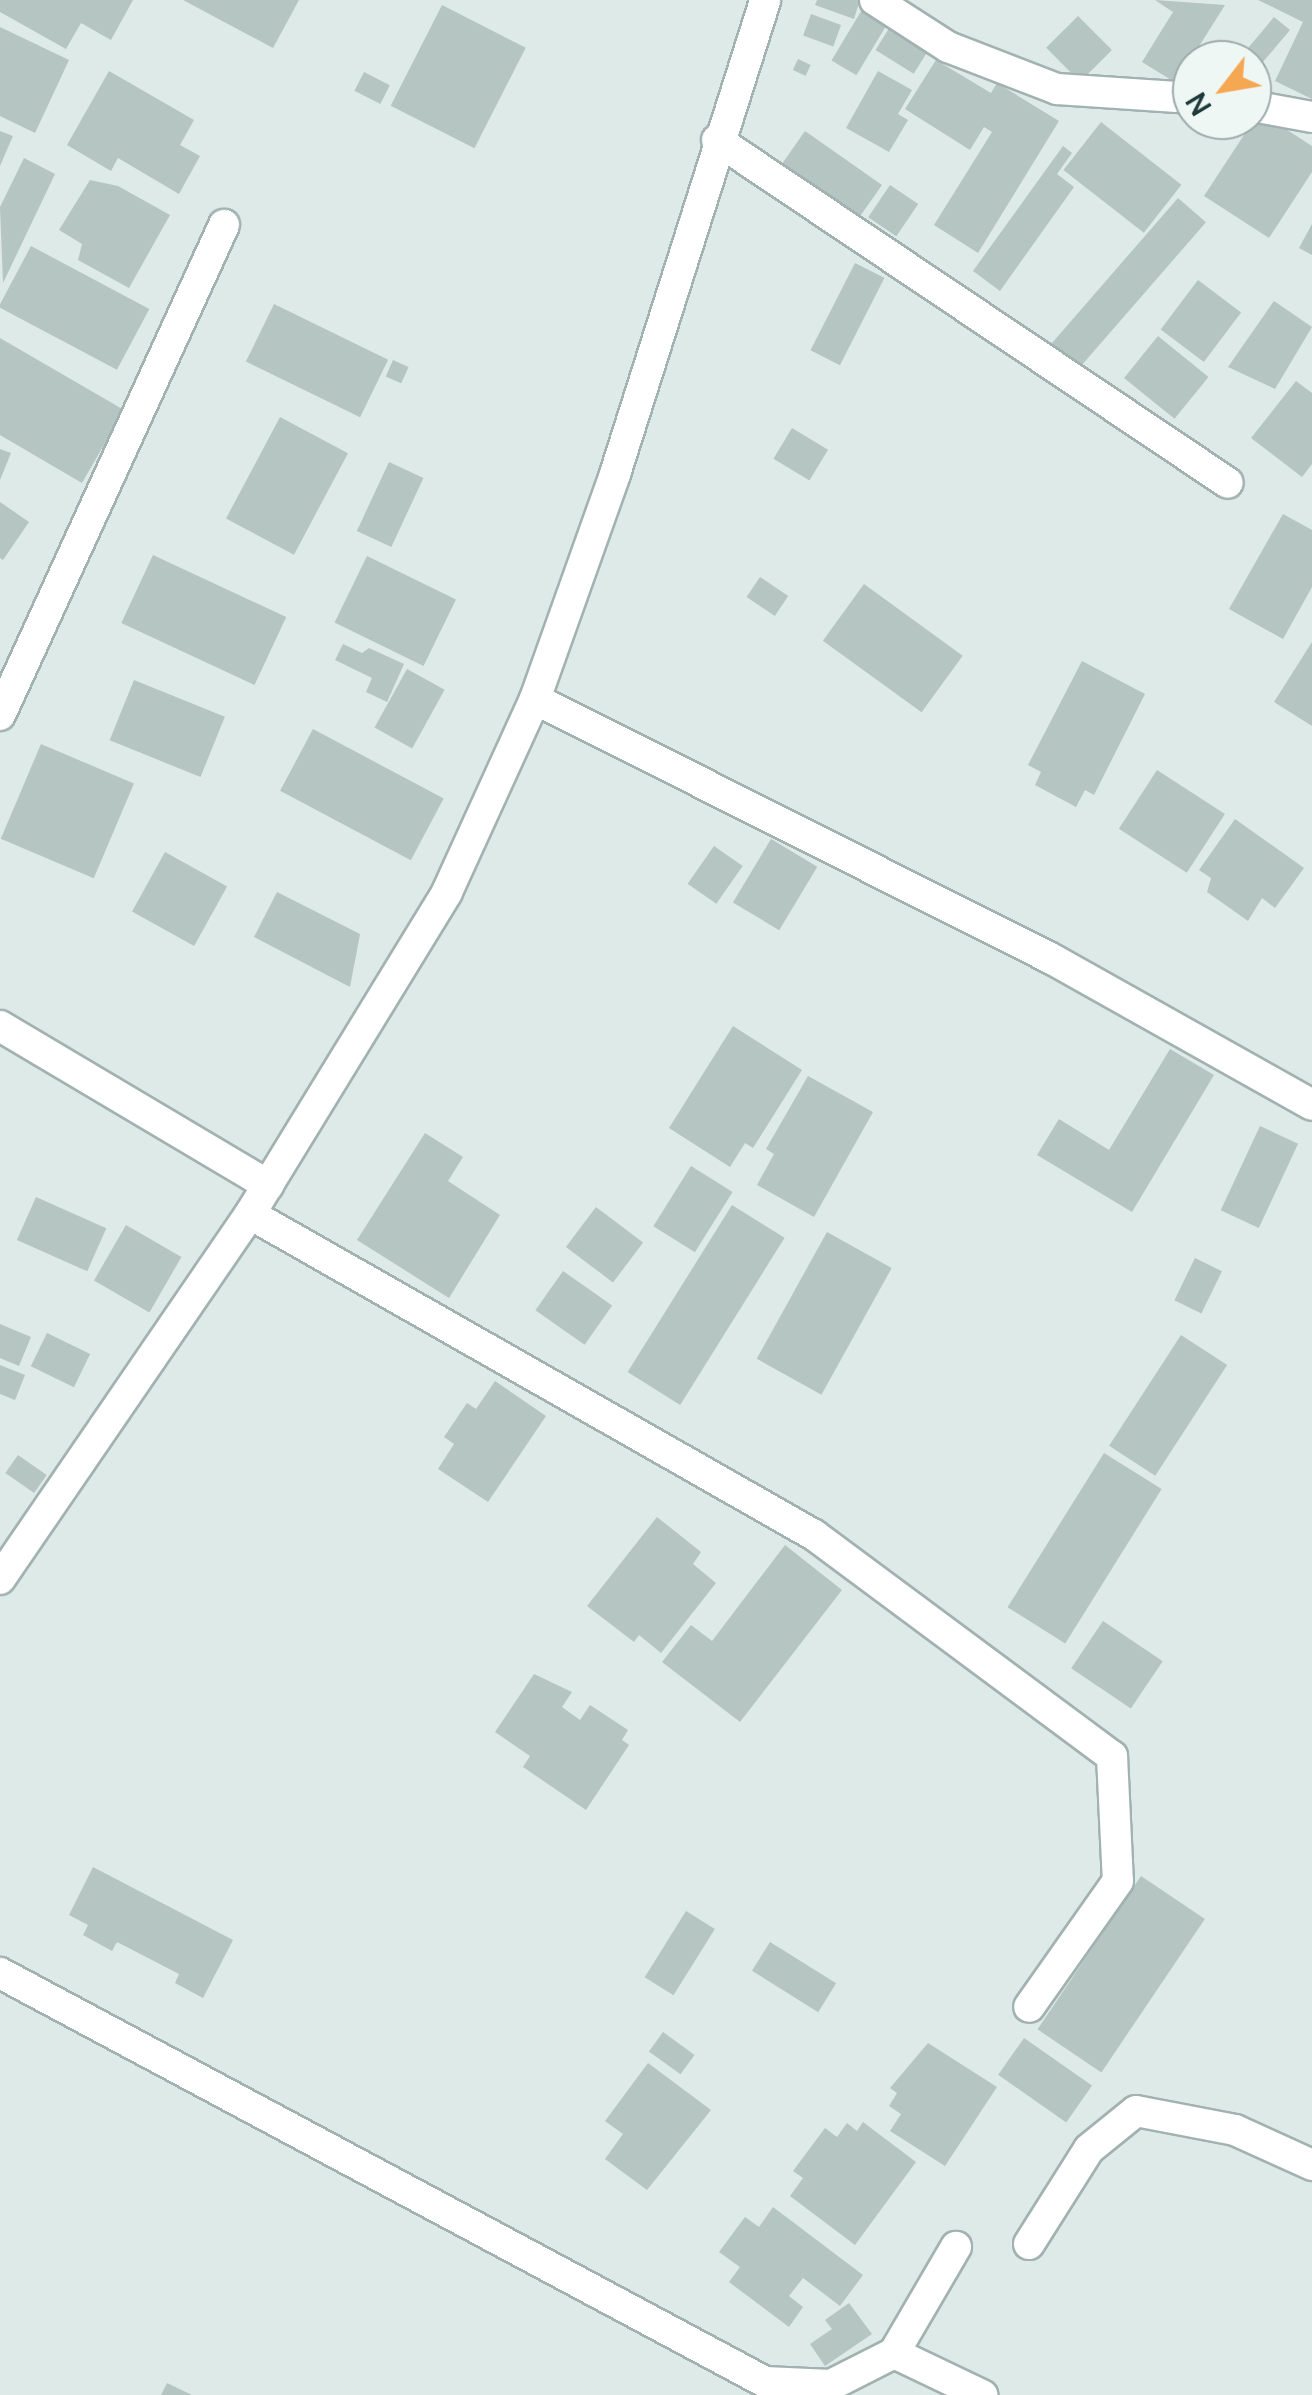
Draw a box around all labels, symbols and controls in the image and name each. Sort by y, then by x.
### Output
north arrow [1172,40,1272,140]
text: N [1177,86,1219,123]

